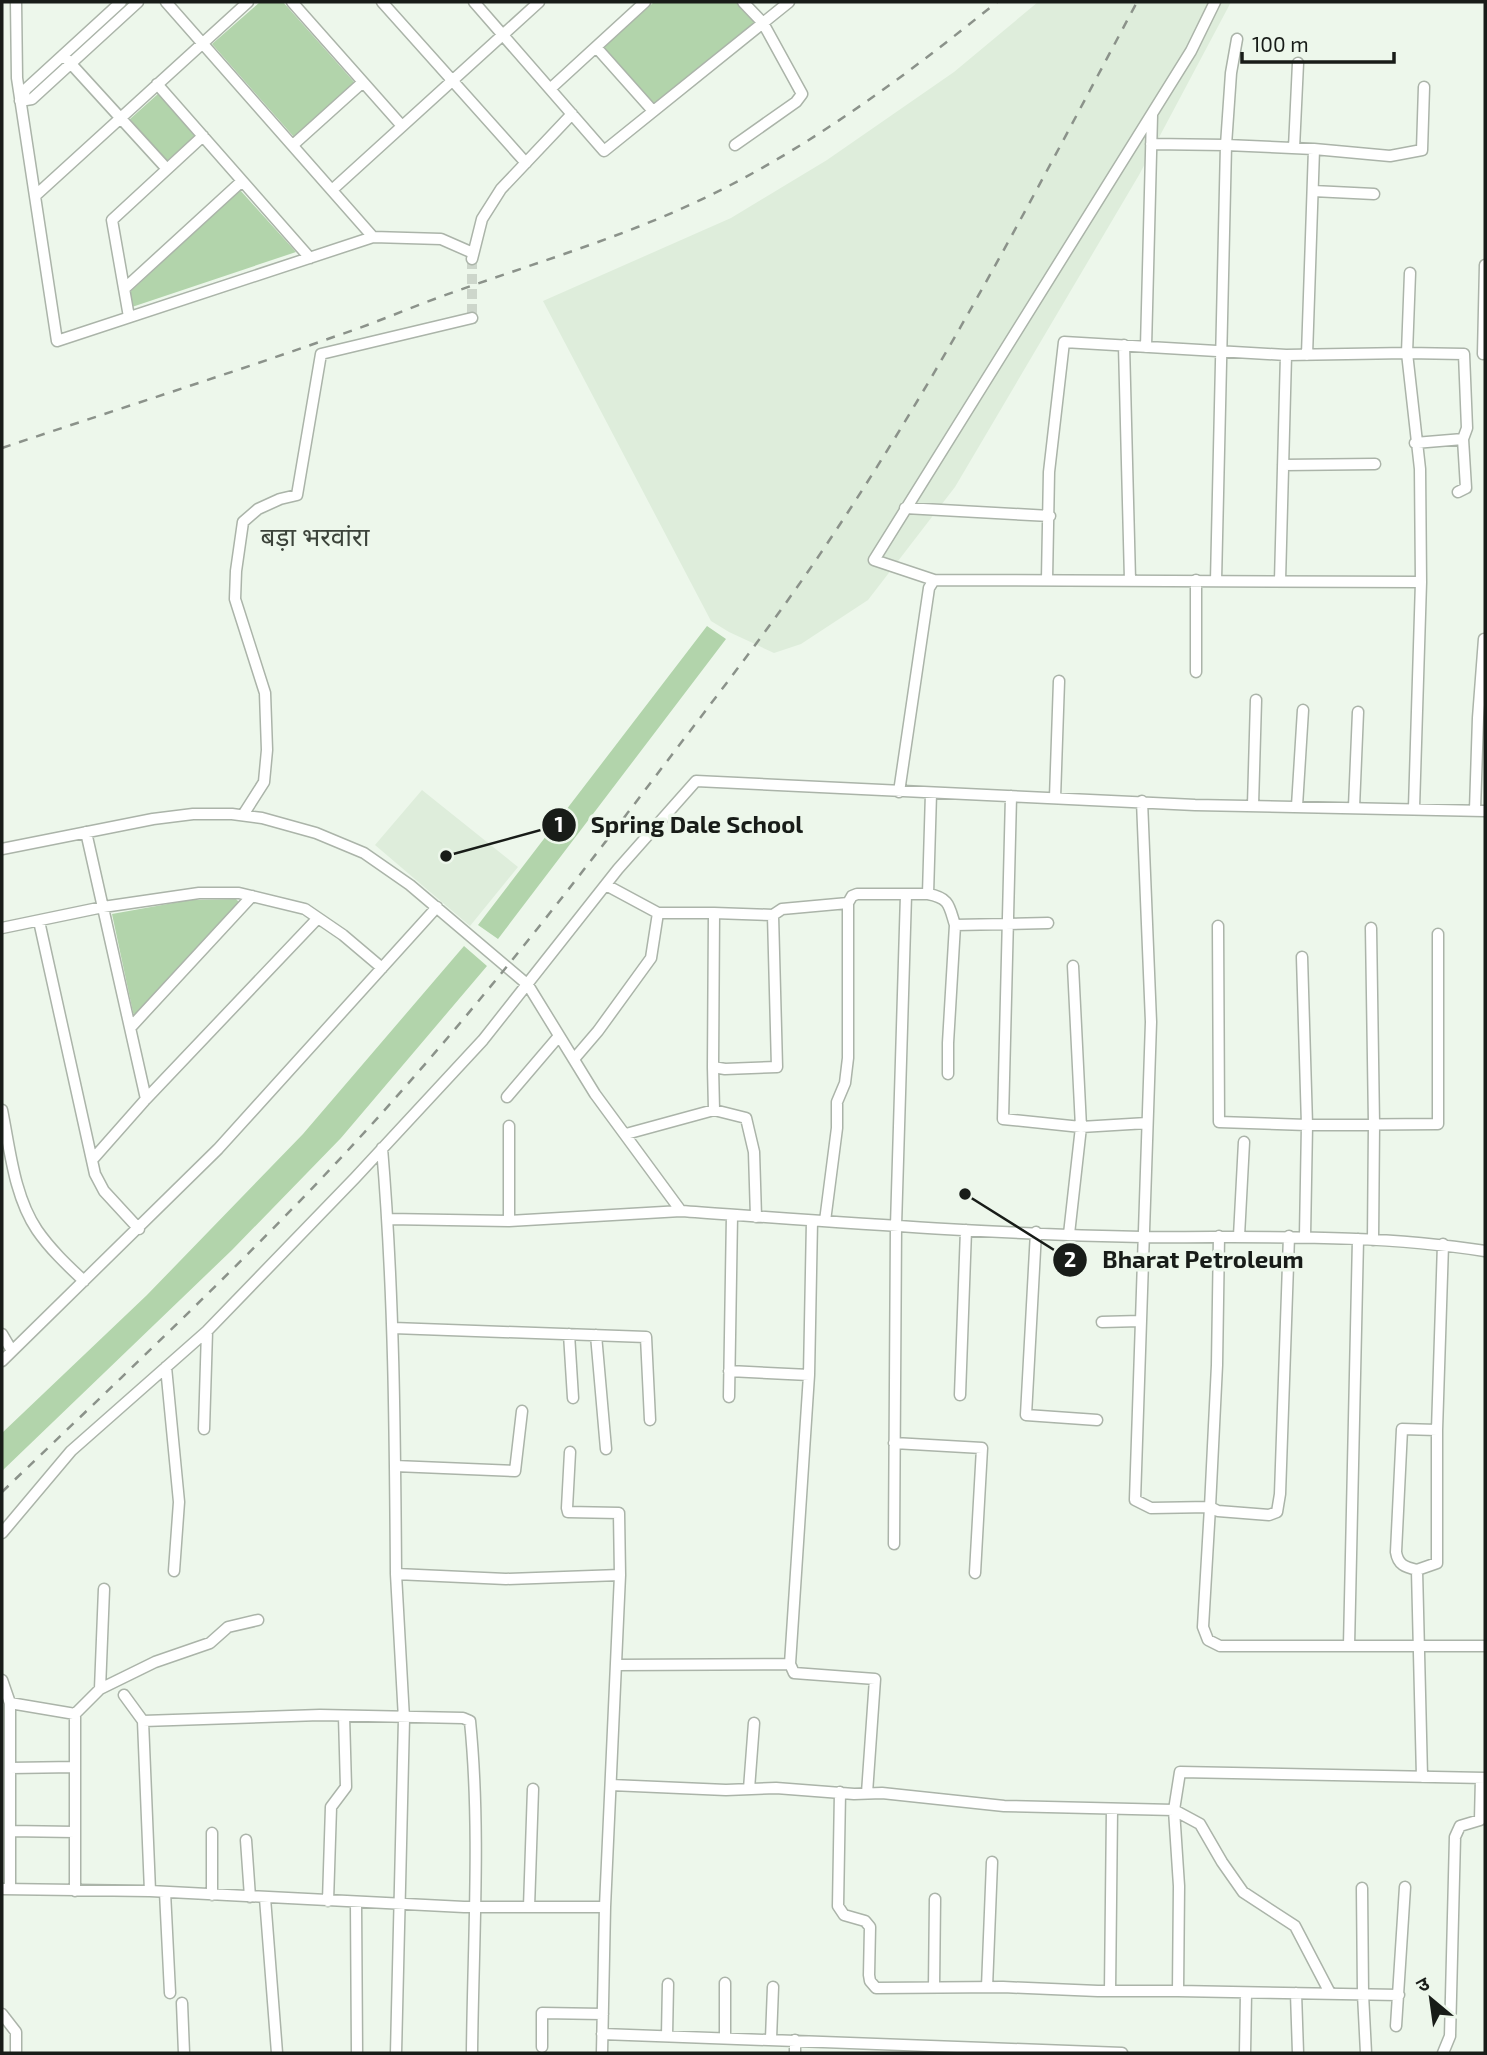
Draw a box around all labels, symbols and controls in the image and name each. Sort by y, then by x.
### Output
scale bar [1242,21,1394,65]
text: 100 m [1252,31,1309,56]
district label: बड़ा भरवांरा [261,520,371,551]
callout: Spring Dale School [541,802,817,847]
text: Spring Dale School [591,809,803,838]
text: 1 [554,811,564,836]
callout: Bharat Petroleum [1053,1238,1317,1283]
text: Bharat Petroleum [1102,1244,1304,1273]
text: 2 [1064,1246,1076,1271]
north arrow [1396,1964,1466,2034]
text: उ [1412,1971,1434,1996]

